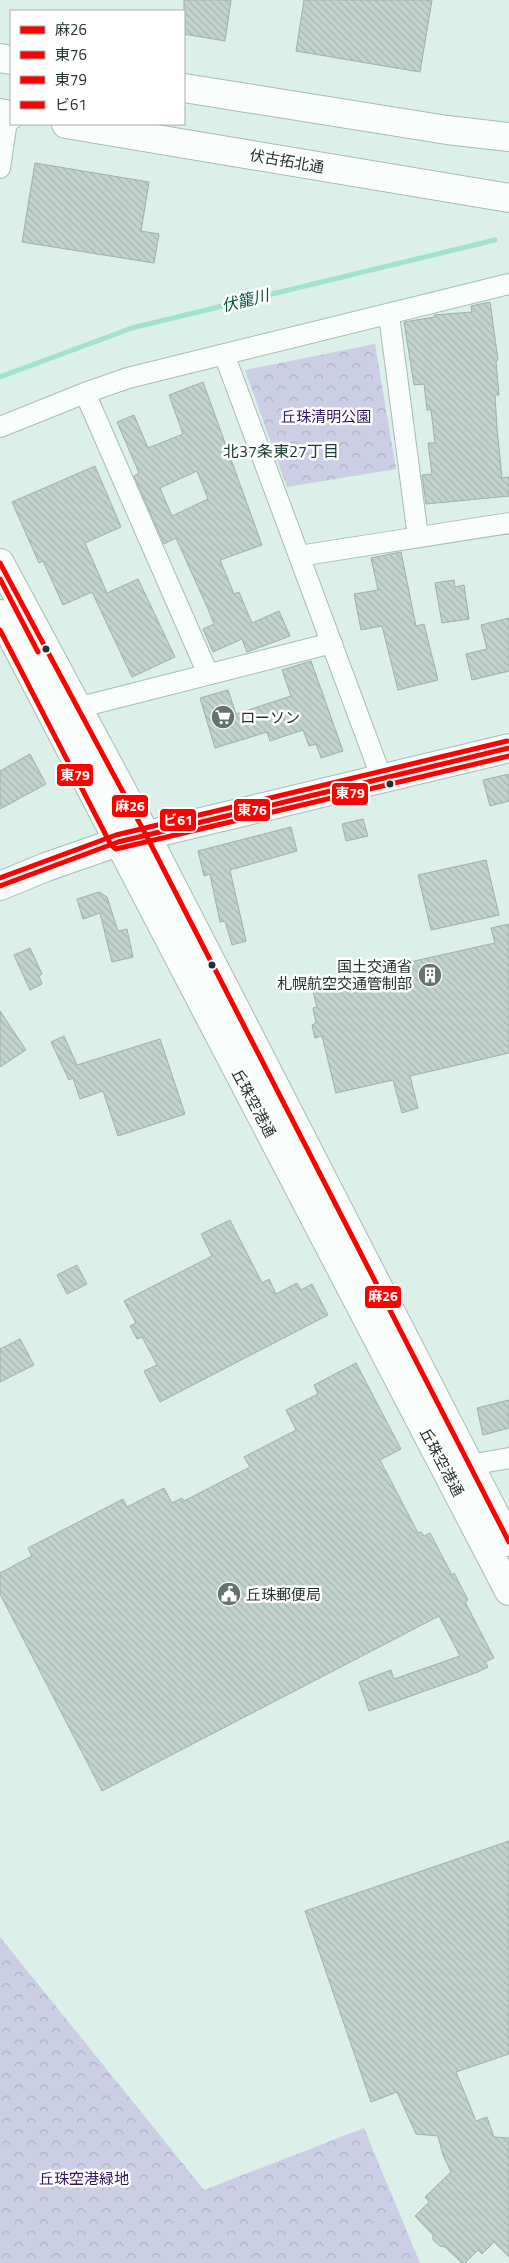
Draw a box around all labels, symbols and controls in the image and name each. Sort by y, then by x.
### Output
legend [10,10,185,125]
text: 麻26 [55,18,87,41]
text: 東76 [55,43,87,66]
text: 東79 [55,68,87,91]
text: ビ61 [55,93,87,116]
street label: 伏古拓北通 [248,143,326,179]
water label: 伏籠川 [219,282,273,317]
park label: 丘珠清明公園 [281,405,371,428]
district label: 北37条東27丁目 [223,439,339,463]
unlabelled marker [41,644,51,654]
supermarket icon: ローソン [210,704,236,730]
place label: ローソン [240,706,300,729]
line badge: 東79 [56,763,94,787]
text: 東79 [60,764,90,785]
unlabelled marker [385,779,395,789]
line badge: 東79 [331,782,369,806]
text: 東79 [335,782,365,803]
line badge: 麻26 [111,794,149,818]
text: 麻26 [115,795,145,816]
line badge: 東76 [233,798,271,822]
text: 東76 [237,799,267,820]
line badge: ビ61 [159,808,197,832]
text: ビ61 [163,809,193,830]
place label: 国土交通省 札幌航空交通管制部 [277,955,412,995]
unlabelled marker [207,960,217,970]
building icon: 国土交通省 札幌航空交通管制部 [417,962,443,988]
street label: 丘珠空港通 [226,1064,282,1142]
line badge: 麻26 [364,1285,402,1309]
text: 麻26 [368,1285,398,1306]
street label: 丘珠空港通 [414,1423,470,1501]
public building icon: 丘珠郵便局 [216,1581,242,1607]
place label: 丘珠郵便局 [246,1583,321,1606]
park label: 丘珠空港緑地 [39,2167,129,2190]

